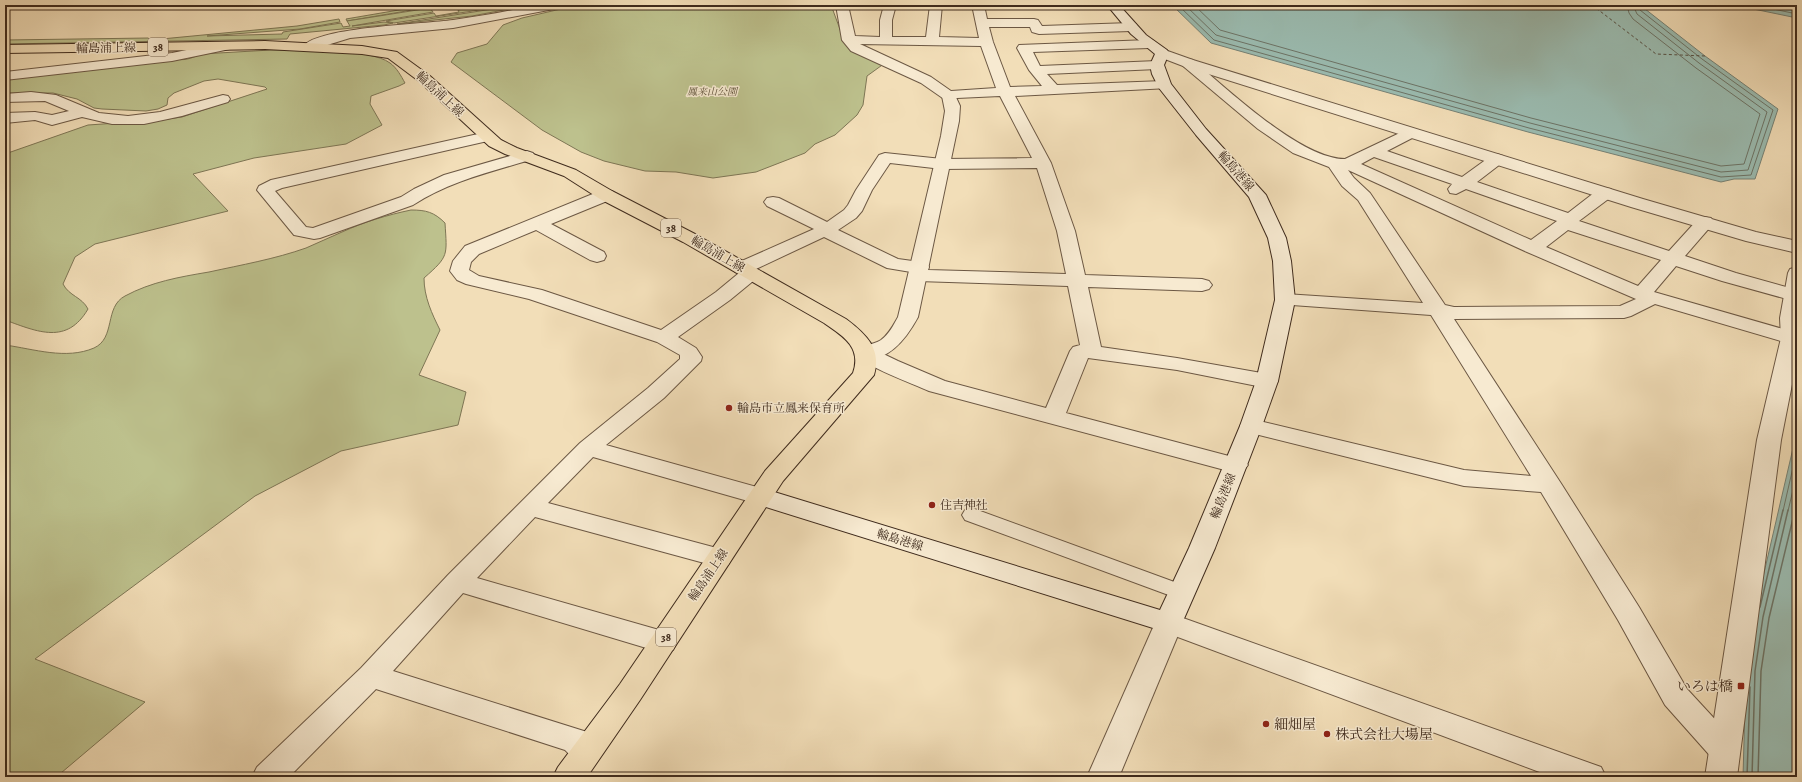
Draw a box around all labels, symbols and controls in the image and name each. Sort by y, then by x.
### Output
road number: 38 [148,38,168,56]
street label: 輪島浦上線 [76,39,136,57]
street label: 輪島浦上線 [413,68,467,120]
park label: 鳳来山公園 [687,85,739,98]
street label: 輪島港線 [1214,148,1258,194]
road number: 38 [661,219,681,237]
street label: 輪島浦上線 [688,232,748,276]
place label: 輪島市立鳳来保育所 [737,400,845,416]
marker: 輪島市立鳳来保育所 [724,403,734,413]
street label: 輪島港線 [1207,471,1239,521]
place label: 住吉神社 [940,497,988,513]
marker: 住吉神社 [927,500,937,510]
street label: 輪島港線 [875,525,925,555]
street label: 輪島浦上線 [685,546,731,604]
road number: 38 [656,628,676,646]
place label: いろは橋 [1677,677,1733,696]
marker: いろは橋 [1736,681,1746,691]
place label: 細畑屋 [1274,715,1316,734]
marker: 細畑屋 [1261,719,1271,729]
place label: 株式会社大場屋 [1335,725,1433,744]
marker: 株式会社大場屋 [1322,729,1332,739]

